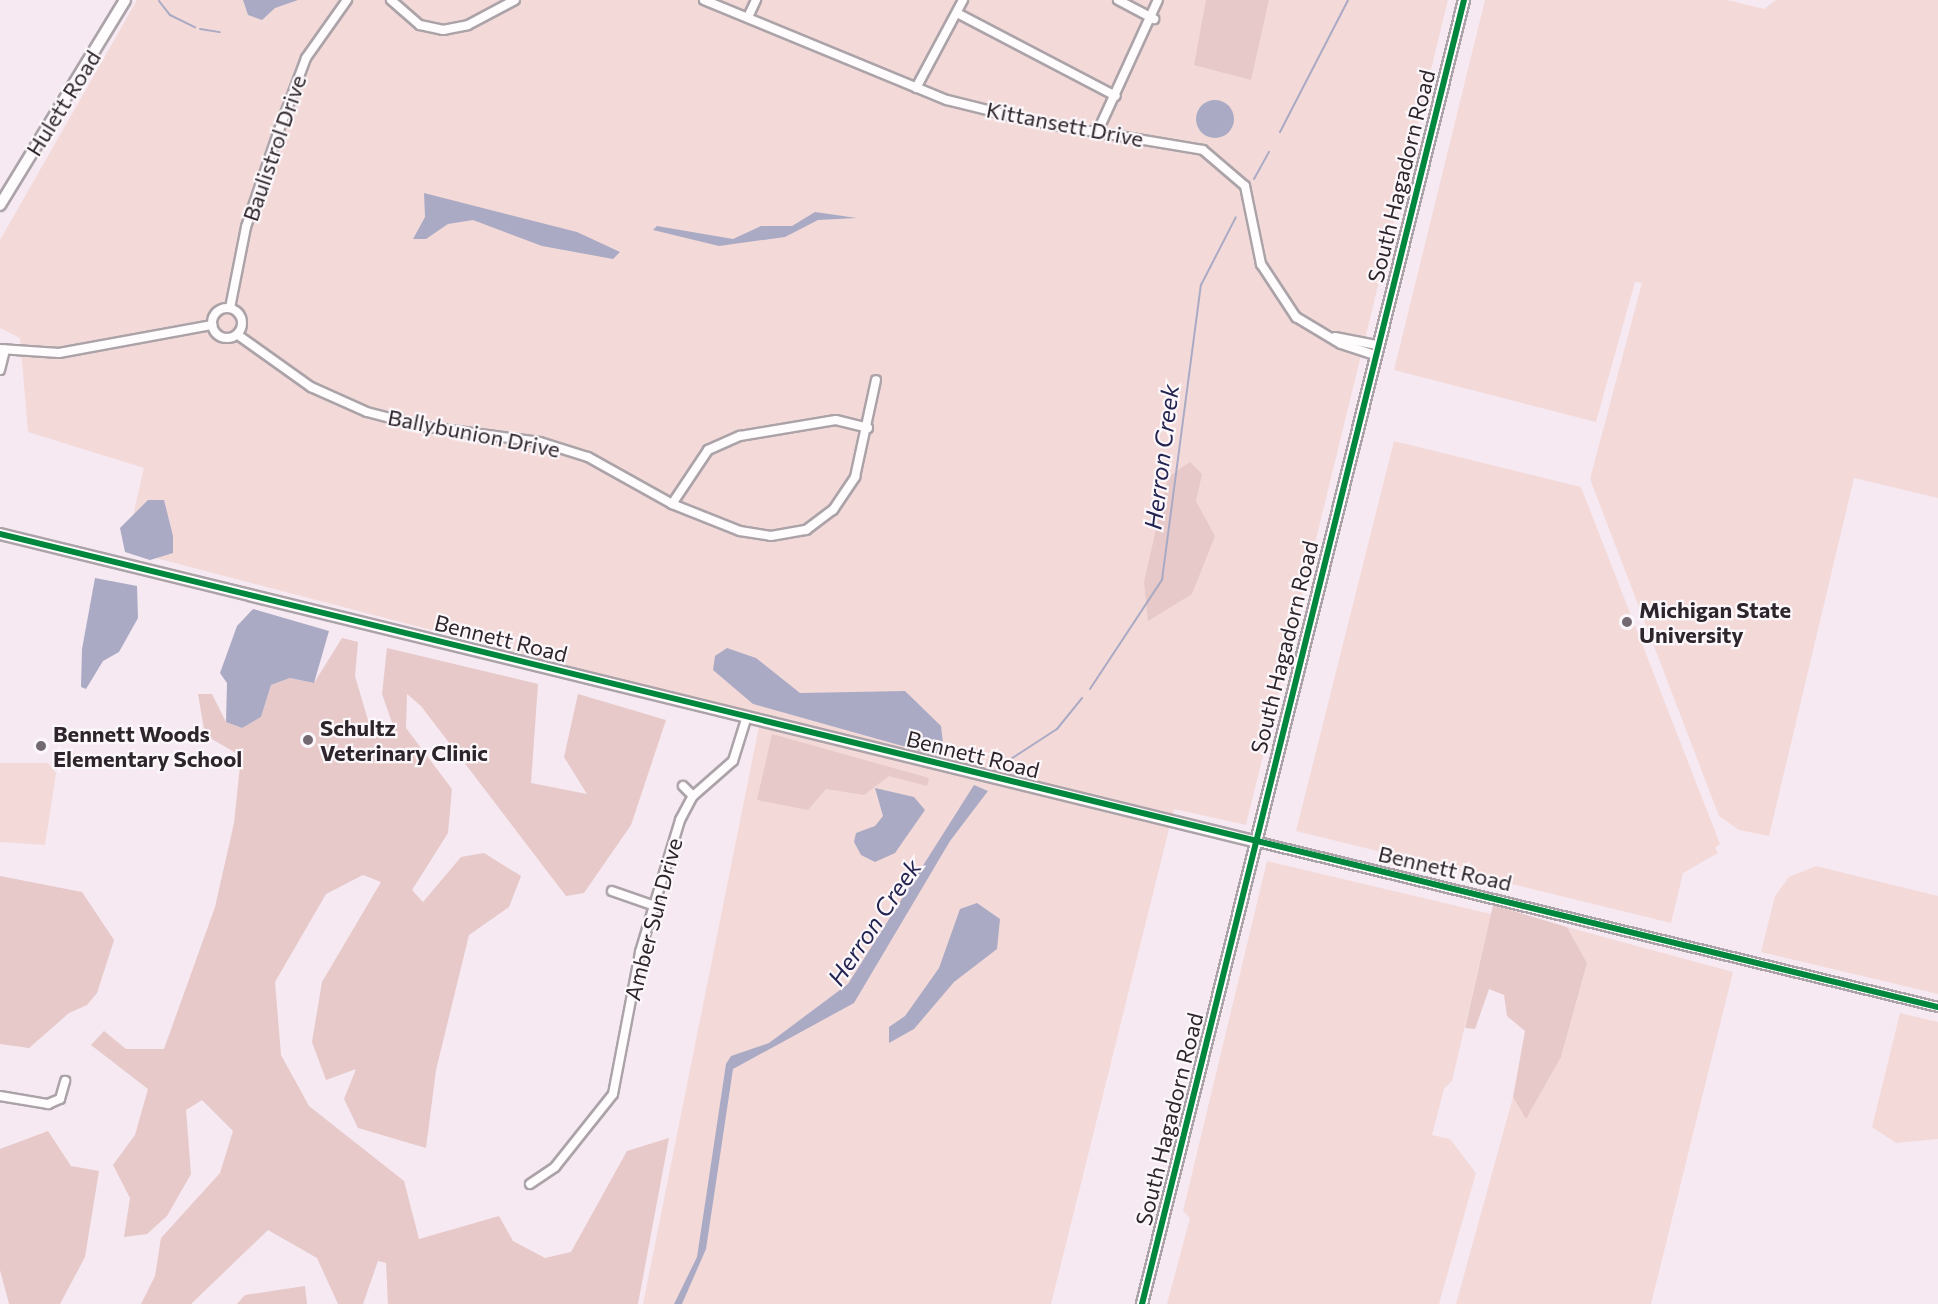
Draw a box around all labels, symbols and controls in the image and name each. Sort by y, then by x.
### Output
street label: Hulett Road [20,45,106,161]
street label: South Hagadorn Road [1362,67,1440,285]
street label: Baulistrol Drive [237,72,311,224]
street label: Kittansett Drive [984,96,1146,152]
water label: Herron Creek [1138,383,1184,531]
street label: Ballybunion Drive [386,403,562,463]
street label: South Hagadorn Road [1245,538,1323,756]
place label: Michigan State University [1639,596,1791,648]
street label: Bennett Road [432,609,570,667]
marker: Michigan State University [1620,615,1634,629]
place label: Schultz Veterinary Clinic [320,714,488,766]
place label: Bennett Woods Elementary School [53,720,242,772]
street label: Bennett Road [904,725,1042,783]
marker: Schultz Veterinary Clinic [301,733,315,747]
marker: Bennett Woods Elementary School [34,739,48,753]
street label: Amber Sun Drive [619,835,687,1003]
street label: Bennett Road [1376,840,1514,896]
water label: Herron Creek [821,853,927,991]
street label: South Hagadorn Road [1130,1010,1208,1228]

